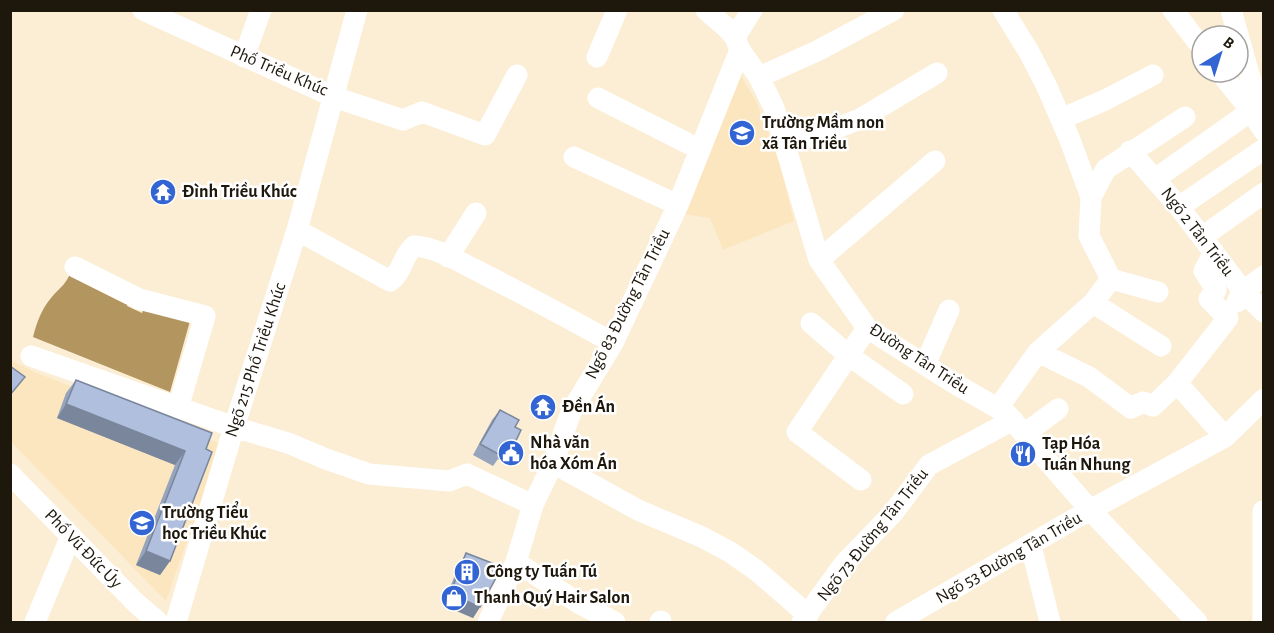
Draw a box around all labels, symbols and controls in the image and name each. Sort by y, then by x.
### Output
north arrow [1190,24,1250,84]
text: B [1220,34,1237,52]
street label: Phố Triều Khúc [228,41,331,100]
place label: Trường Mầm non xã Tân Triều [762,112,884,153]
school or university icon: Trường Mầm non xã Tân Triều [727,118,757,148]
temple icon: Đình Triều Khúc [148,177,178,207]
place label: Đình Triều Khúc [182,181,297,201]
street label: Ngõ 2 Tân Triều [1157,184,1238,280]
street label: Ngõ 83 Đường Tân Triều [581,225,674,382]
street label: Ngõ 215 Phố Triều Khúc [222,280,290,440]
street label: Đường Tân Triều [866,319,973,398]
temple icon: Đền Án [528,392,558,422]
place label: Đền Án [562,395,615,416]
place label: Nhà văn hóa Xóm Án [530,434,617,473]
place label: Tạp Hóa Tuấn Nhung [1042,435,1131,474]
public building icon: Nhà văn hóa Xóm Án [496,438,526,468]
restaurant icon: Tạp Hóa Tuấn Nhung [1008,439,1038,469]
street label: Ngõ 73 Đường Tân Triều [813,465,932,605]
place label: Trường Tiểu học Triều Khúc [162,501,266,543]
street label: Phố Vũ Đức Úy [41,504,127,592]
school or university icon: Trường Tiểu học Triều Khúc [127,508,157,538]
street label: Ngõ 53 Đường Tân Triều [932,508,1085,607]
building icon: Công ty Tuấn Tú [452,557,482,587]
place label: Công ty Tuấn Tú [486,561,598,581]
shop icon: Thanh Quý Hair Salon [439,583,469,613]
place label: Thanh Quý Hair Salon [474,589,630,607]

